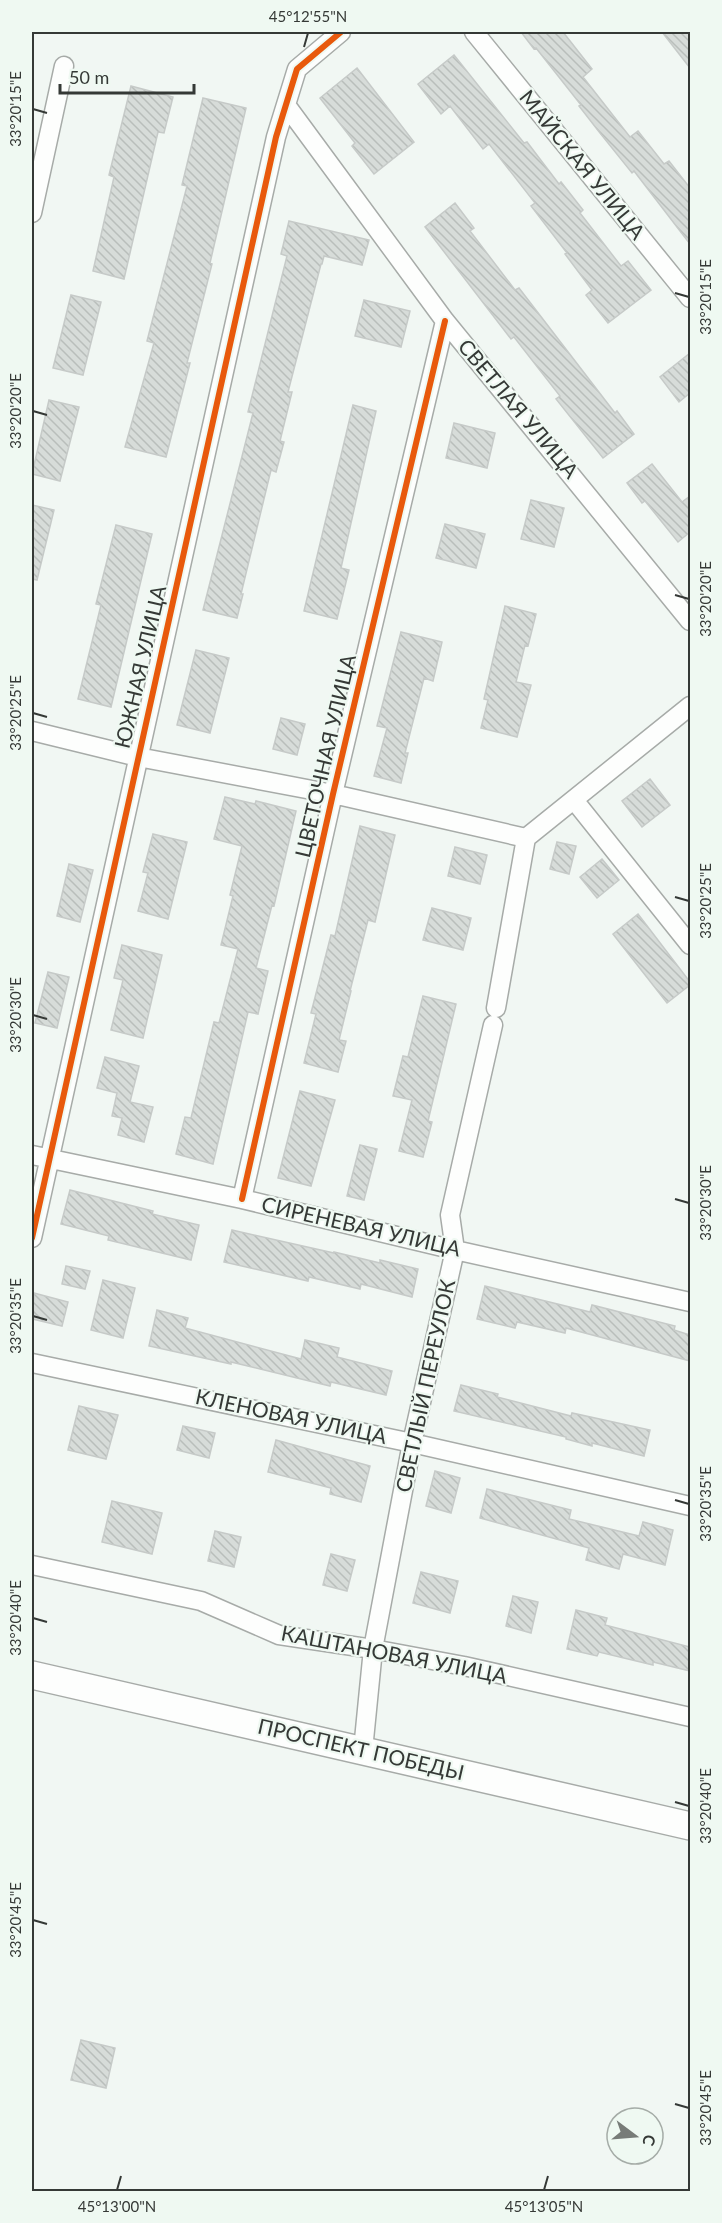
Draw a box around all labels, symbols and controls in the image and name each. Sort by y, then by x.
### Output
text: 45°12'55"N [269,7,347,25]
scale bar [60,57,194,95]
text: 50 m [69,66,109,88]
text: 33°20'15"E [6,71,24,147]
street label: МАЙСКАЯ УЛИЦА [515,84,652,244]
text: 33°20'15"E [696,259,714,335]
street label: СВЕТЛАЯ УЛИЦА [454,333,585,483]
text: 33°20'20"E [6,373,24,449]
text: 33°20'20"E [696,561,714,637]
street label: ЮЖНАЯ УЛИЦА [109,582,171,751]
street label: ЦВЕТОЧНАЯ УЛИЦА [289,651,360,860]
text: 33°20'25"E [6,675,24,751]
text: 33°20'25"E [696,863,714,939]
text: 33°20'30"E [6,977,24,1053]
text: 33°20'30"E [696,1165,714,1241]
street label: СИРЕНЕВАЯ УЛИЦА [259,1190,464,1261]
street label: СВЕТЛЫЙ ПЕРЕУЛОК [390,1277,459,1494]
text: 33°20'35"E [6,1278,24,1354]
street label: КЛЕНОВАЯ УЛИЦА [193,1383,390,1448]
text: 33°20'35"E [696,1466,714,1542]
text: 33°20'40"E [6,1580,24,1656]
street label: КАШТАНОВАЯ УЛИЦА [279,1619,510,1688]
street label: ПРОСПЕКТ ПОБЕДЫ [256,1713,467,1784]
text: 33°20'40"E [696,1768,714,1844]
text: 33°20'45"E [6,1882,24,1958]
text: 33°20'45"E [696,2070,714,2146]
north arrow [605,2106,665,2166]
text: С [639,2133,660,2148]
text: 45°13'00"N [78,2197,156,2215]
text: 45°13'05"N [505,2197,583,2215]

